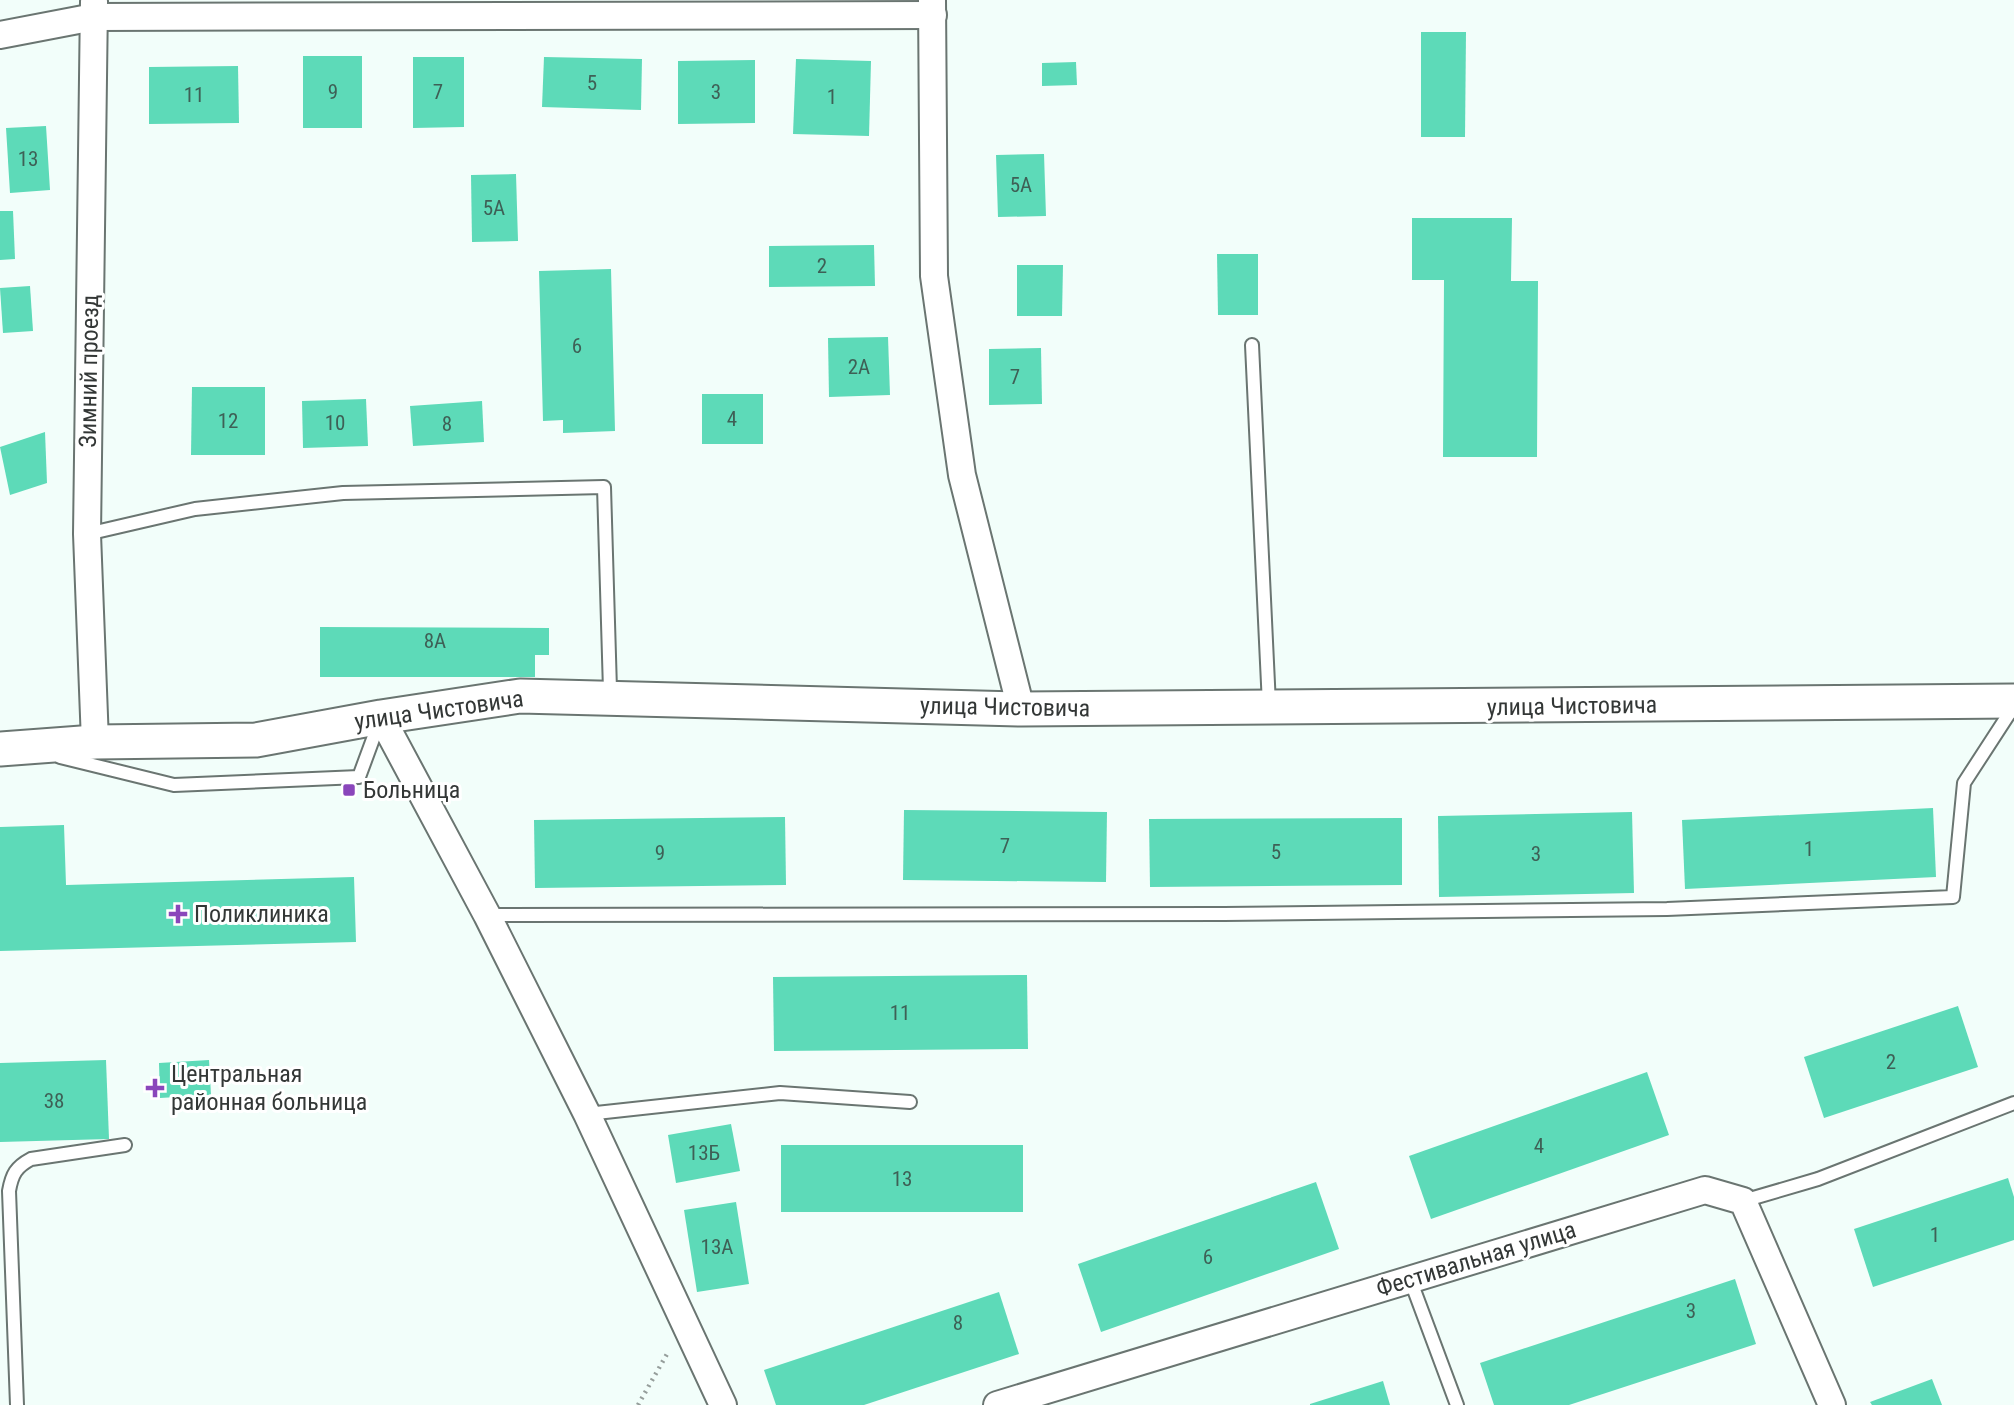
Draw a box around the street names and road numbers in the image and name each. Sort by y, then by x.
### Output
street label: Зимний проезд [74,294,104,448]
street label: улица Чистовича [353,684,525,736]
street label: улица Чистовича [1487,691,1657,721]
street label: улица Чистовича [920,692,1090,722]
street label: Фестивальная улица [1373,1215,1579,1303]

